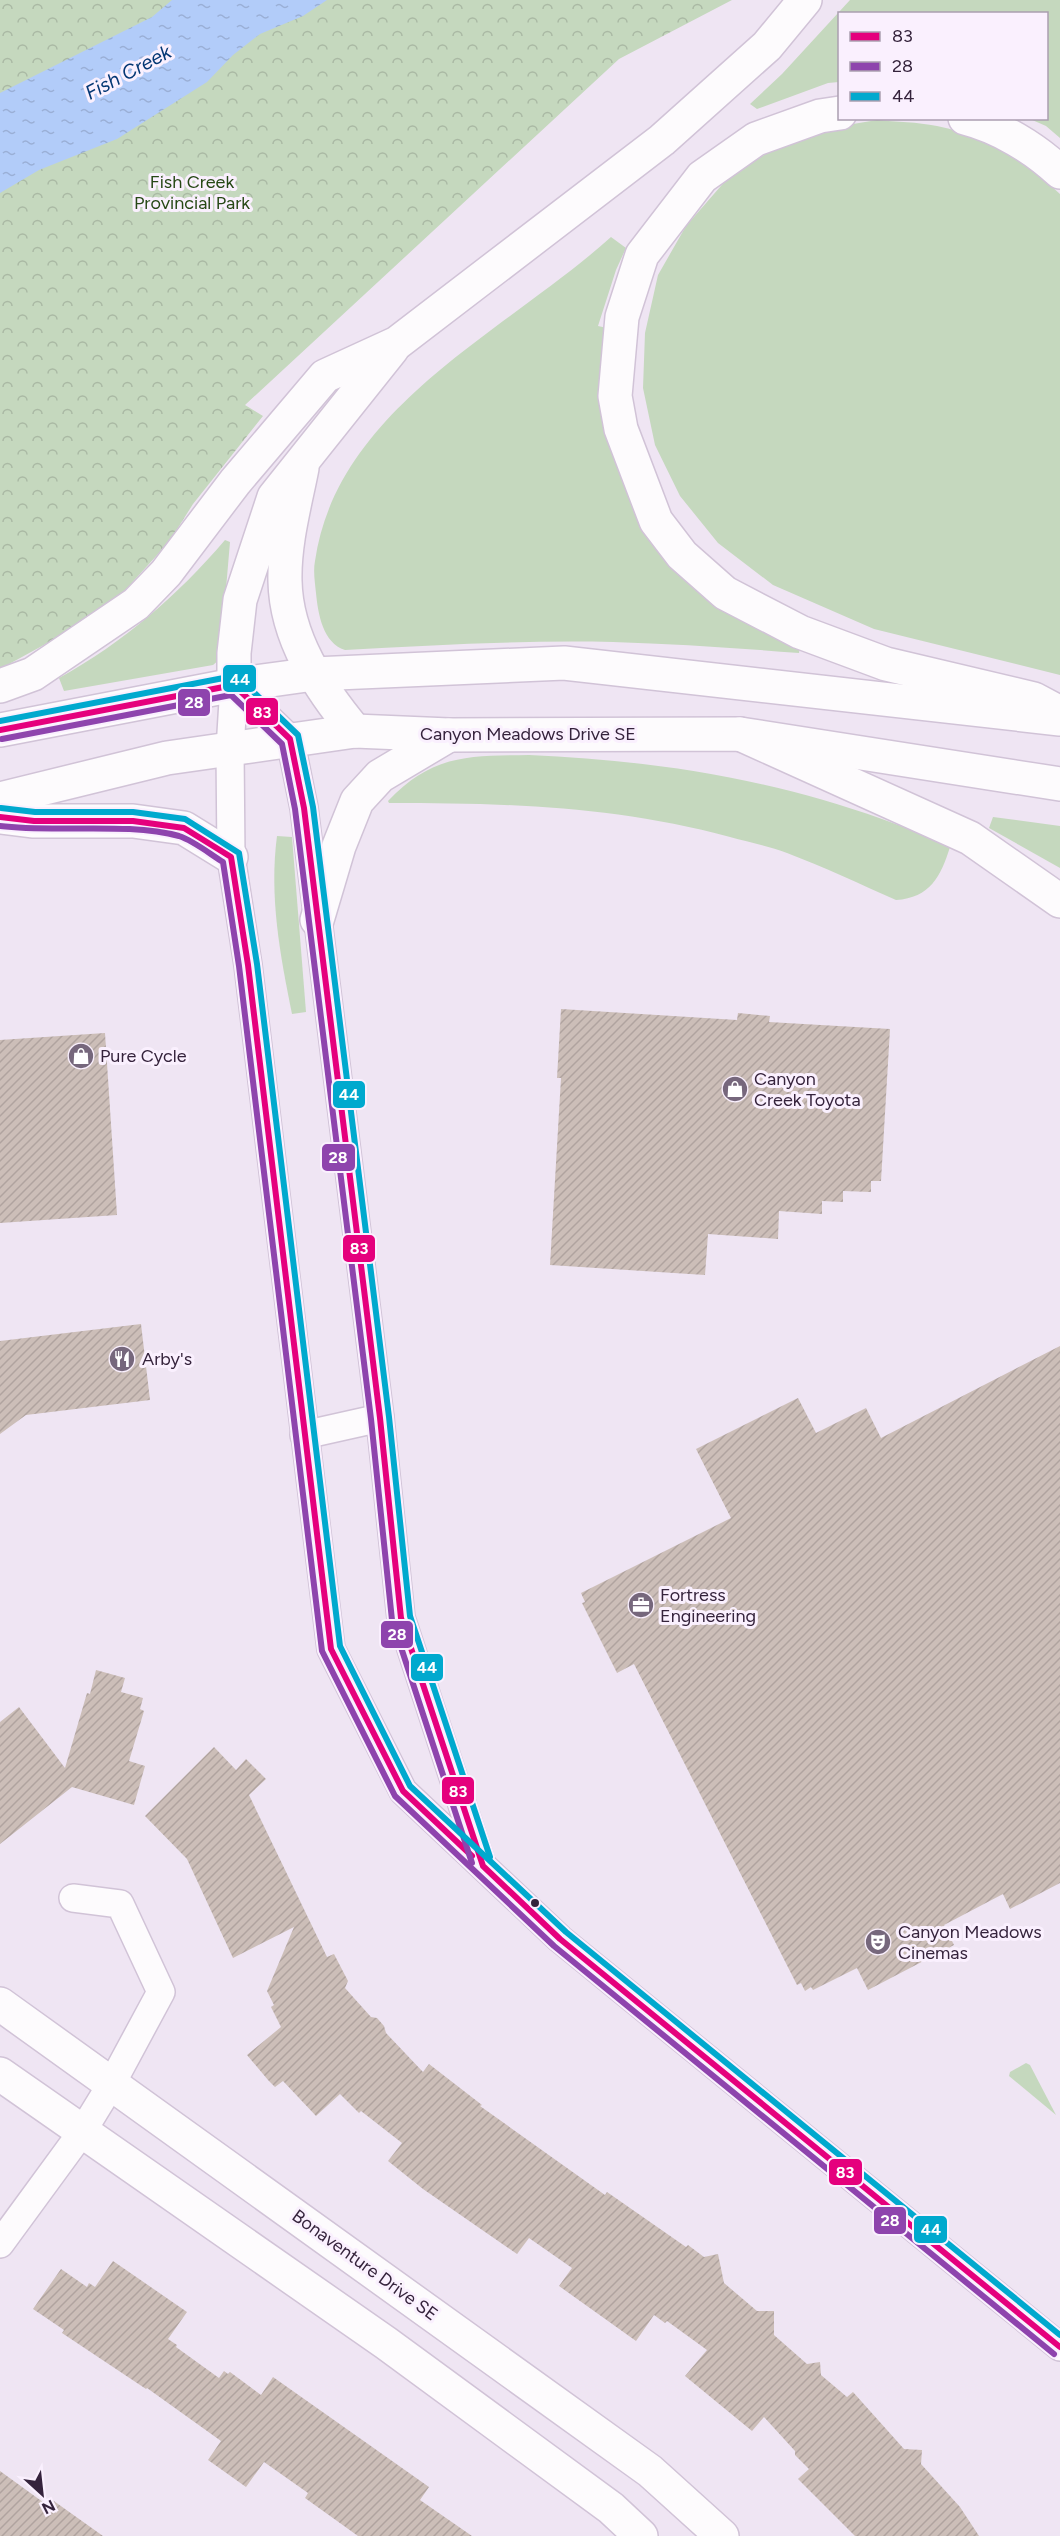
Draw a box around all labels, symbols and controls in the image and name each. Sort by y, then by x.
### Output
legend [838,12,1048,120]
text: 83 [892,25,913,47]
water label: Fish Creek [81,39,176,105]
text: 28 [892,55,913,77]
text: 44 [892,85,914,107]
park label: Fish Creek Provincial Park [134,171,250,214]
line badge: 44 [222,664,257,693]
text: 44 [230,670,250,689]
line badge: 28 [177,688,211,717]
text: 28 [184,693,204,712]
line badge: 83 [245,697,279,726]
text: 83 [253,703,271,722]
street label: Canyon Meadows Drive SE [420,723,636,745]
shop icon: Pure Cycle [66,1041,96,1071]
place label: Pure Cycle [100,1045,187,1067]
place label: Canyon Creek Toyota [754,1068,861,1111]
shop icon: Canyon Creek Toyota [720,1074,750,1104]
line badge: 44 [332,1080,366,1109]
text: 44 [339,1085,359,1104]
line badge: 28 [321,1143,356,1172]
text: 28 [328,1148,348,1167]
line badge: 83 [342,1234,376,1263]
text: 83 [350,1239,368,1258]
restaurant icon: Arby's [107,1344,137,1374]
place label: Arby's [142,1348,192,1370]
place label: Fortress Engineering [660,1584,756,1627]
office icon: Fortress Engineering [626,1590,656,1620]
line badge: 28 [380,1620,414,1649]
text: 28 [387,1625,407,1644]
line badge: 44 [410,1653,444,1682]
text: 44 [417,1658,437,1677]
line badge: 83 [441,1776,475,1805]
text: 83 [449,1782,467,1801]
unlabelled marker [529,1897,541,1909]
place label: Canyon Meadows Cinemas [898,1921,1042,1964]
theatre icon: Canyon Meadows Cinemas [863,1927,893,1957]
line badge: 83 [828,2158,863,2186]
text: 83 [836,2163,854,2182]
street label: Bonaventure Drive SE [288,2205,442,2325]
line badge: 28 [873,2206,907,2235]
text: 28 [880,2211,900,2230]
line badge: 44 [913,2215,948,2244]
text: 44 [921,2220,941,2239]
north arrow [12,2464,72,2524]
text: N [39,2496,58,2518]

